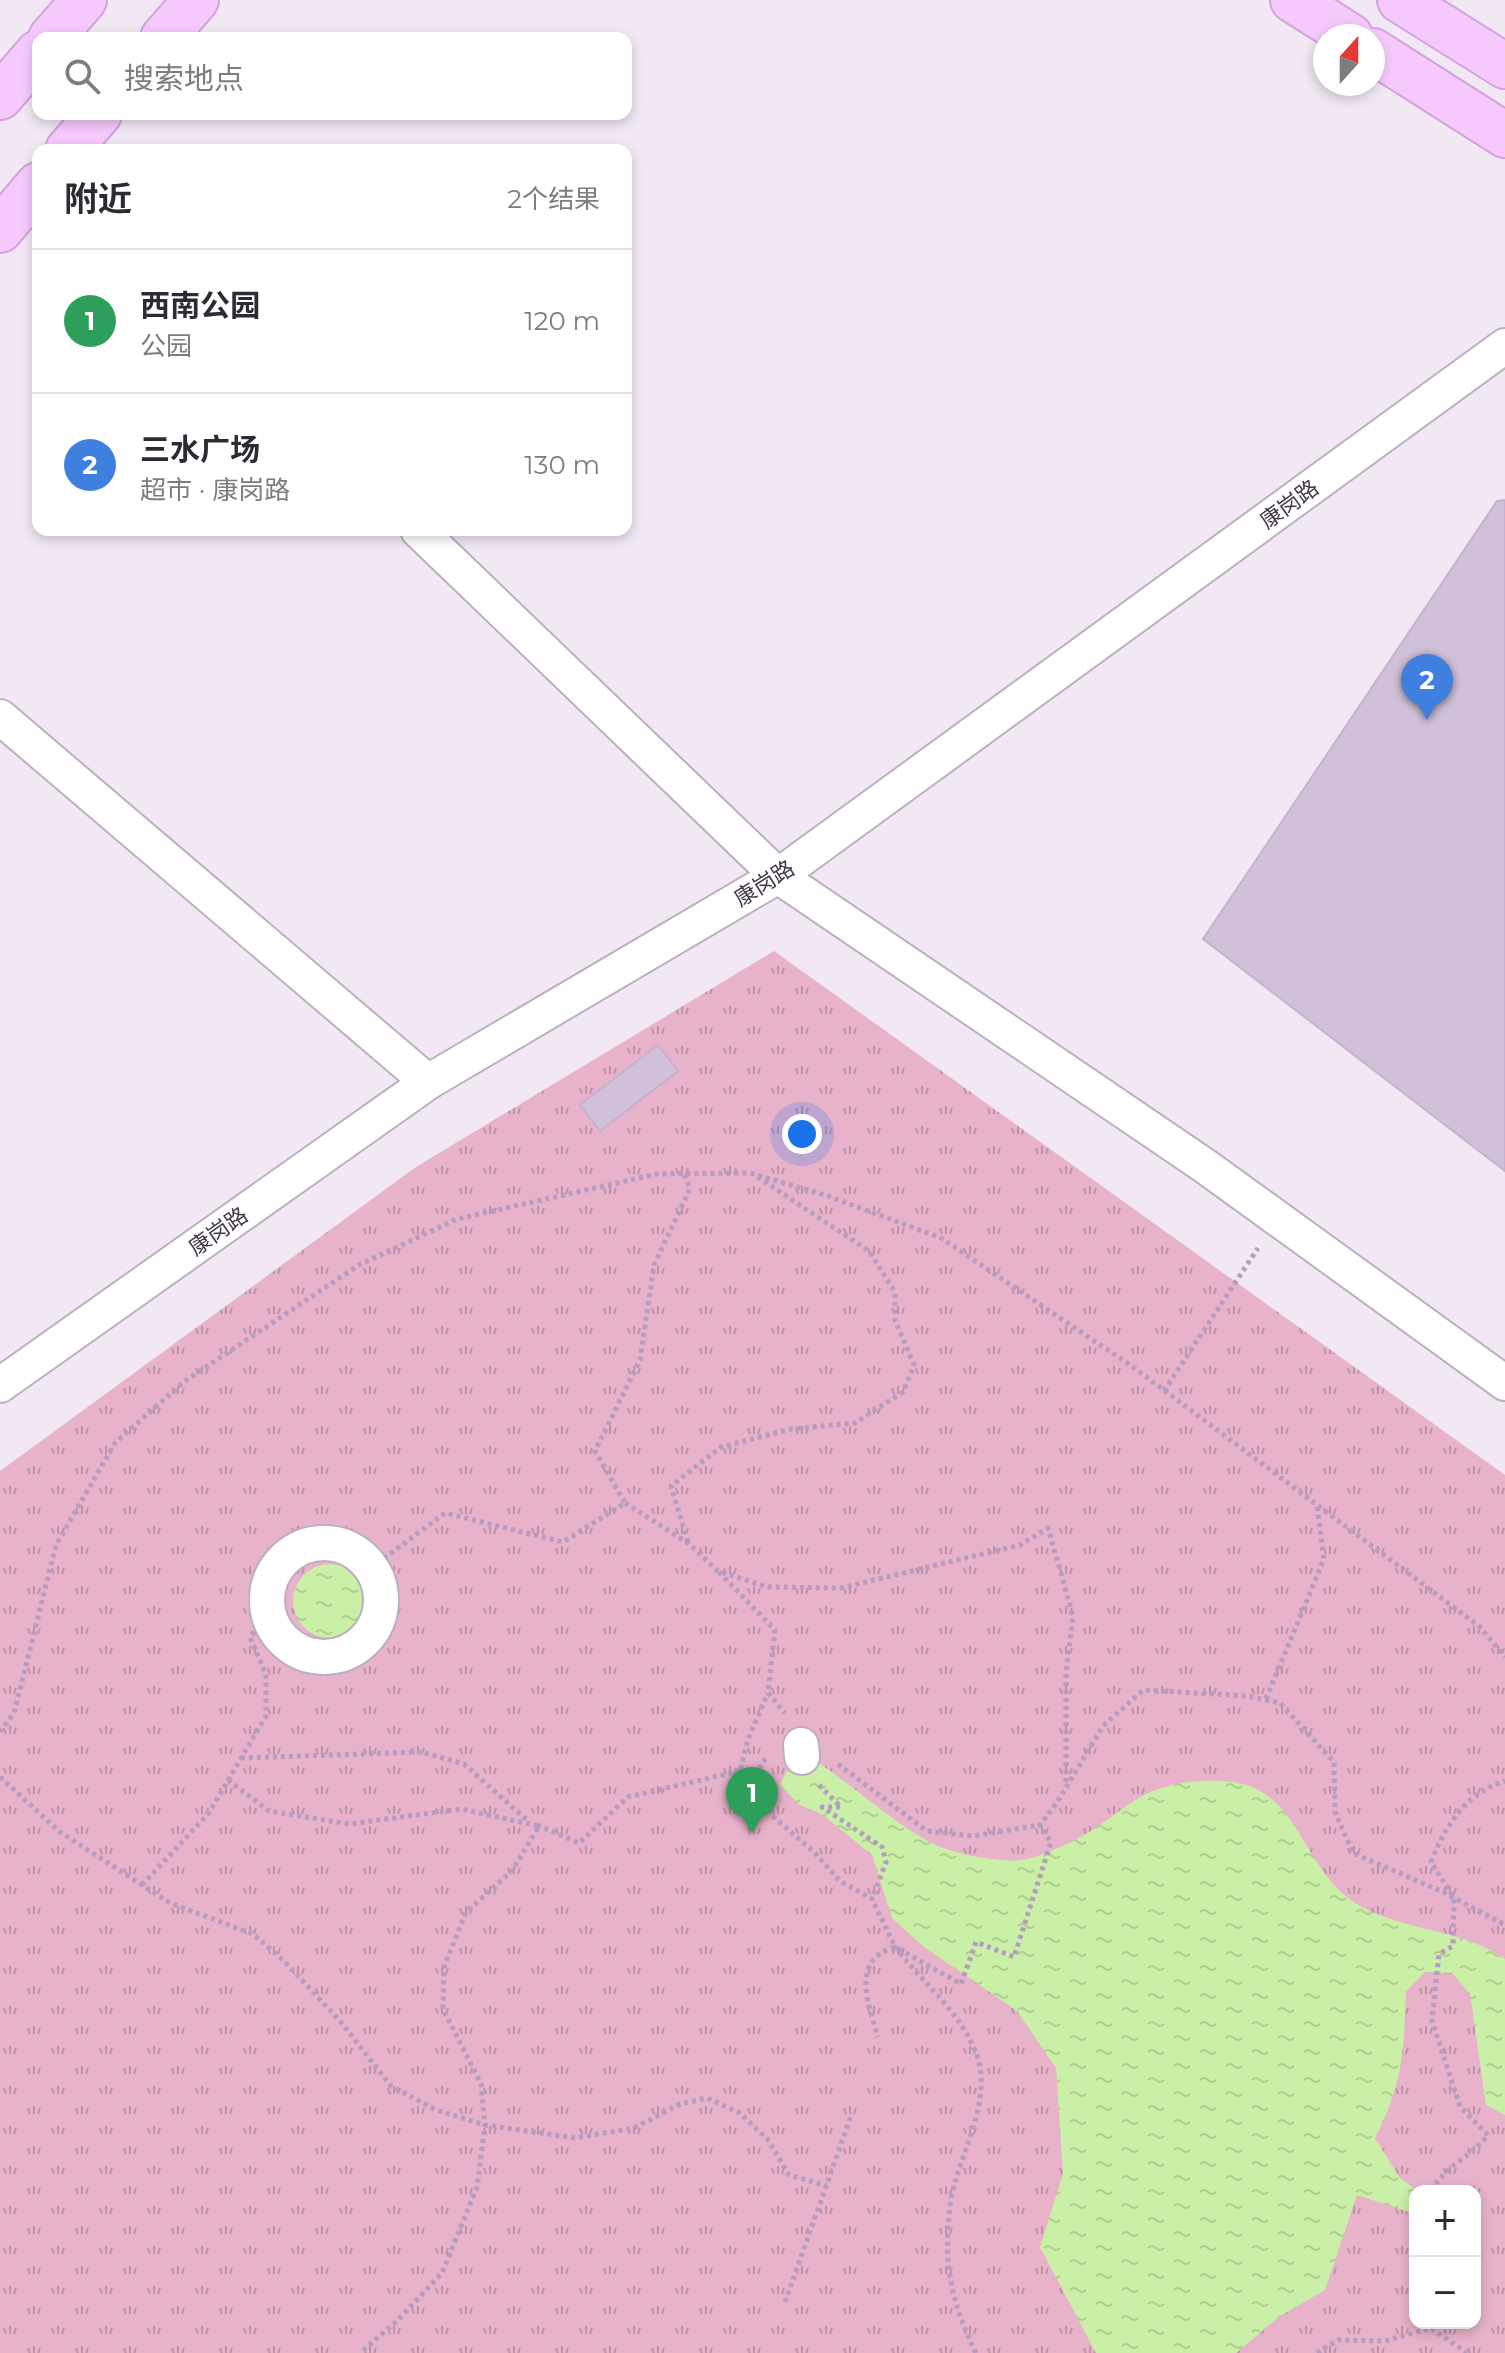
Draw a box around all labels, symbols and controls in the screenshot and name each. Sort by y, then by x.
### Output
north arrow [1313,24,1385,96]
search box [32,32,632,120]
icon: search [60,54,104,98]
text: 搜索地点 [124,60,244,97]
text: 附近 [64,178,132,220]
text: 2个结果 [507,183,600,215]
text: 西南公园 [140,287,260,324]
text: 1 [85,305,95,337]
text: 120 m [524,305,600,337]
text: 公园 [140,330,192,362]
text: 三水广场 [140,431,260,468]
text: 2 [82,449,98,481]
text: 130 m [524,449,600,481]
text: 超市 · 康岗路 [140,474,290,506]
street label: 康岗路 [1255,474,1324,535]
pin: 2 [1401,654,1453,720]
street label: 康岗路 [729,854,799,912]
your location [782,1114,822,1154]
street label: 康岗路 [184,1201,253,1261]
pin: 1 [726,1767,778,1833]
map controls [1409,2185,1481,2329]
button: + [1409,2185,1481,2257]
button: − [1409,2257,1481,2329]

